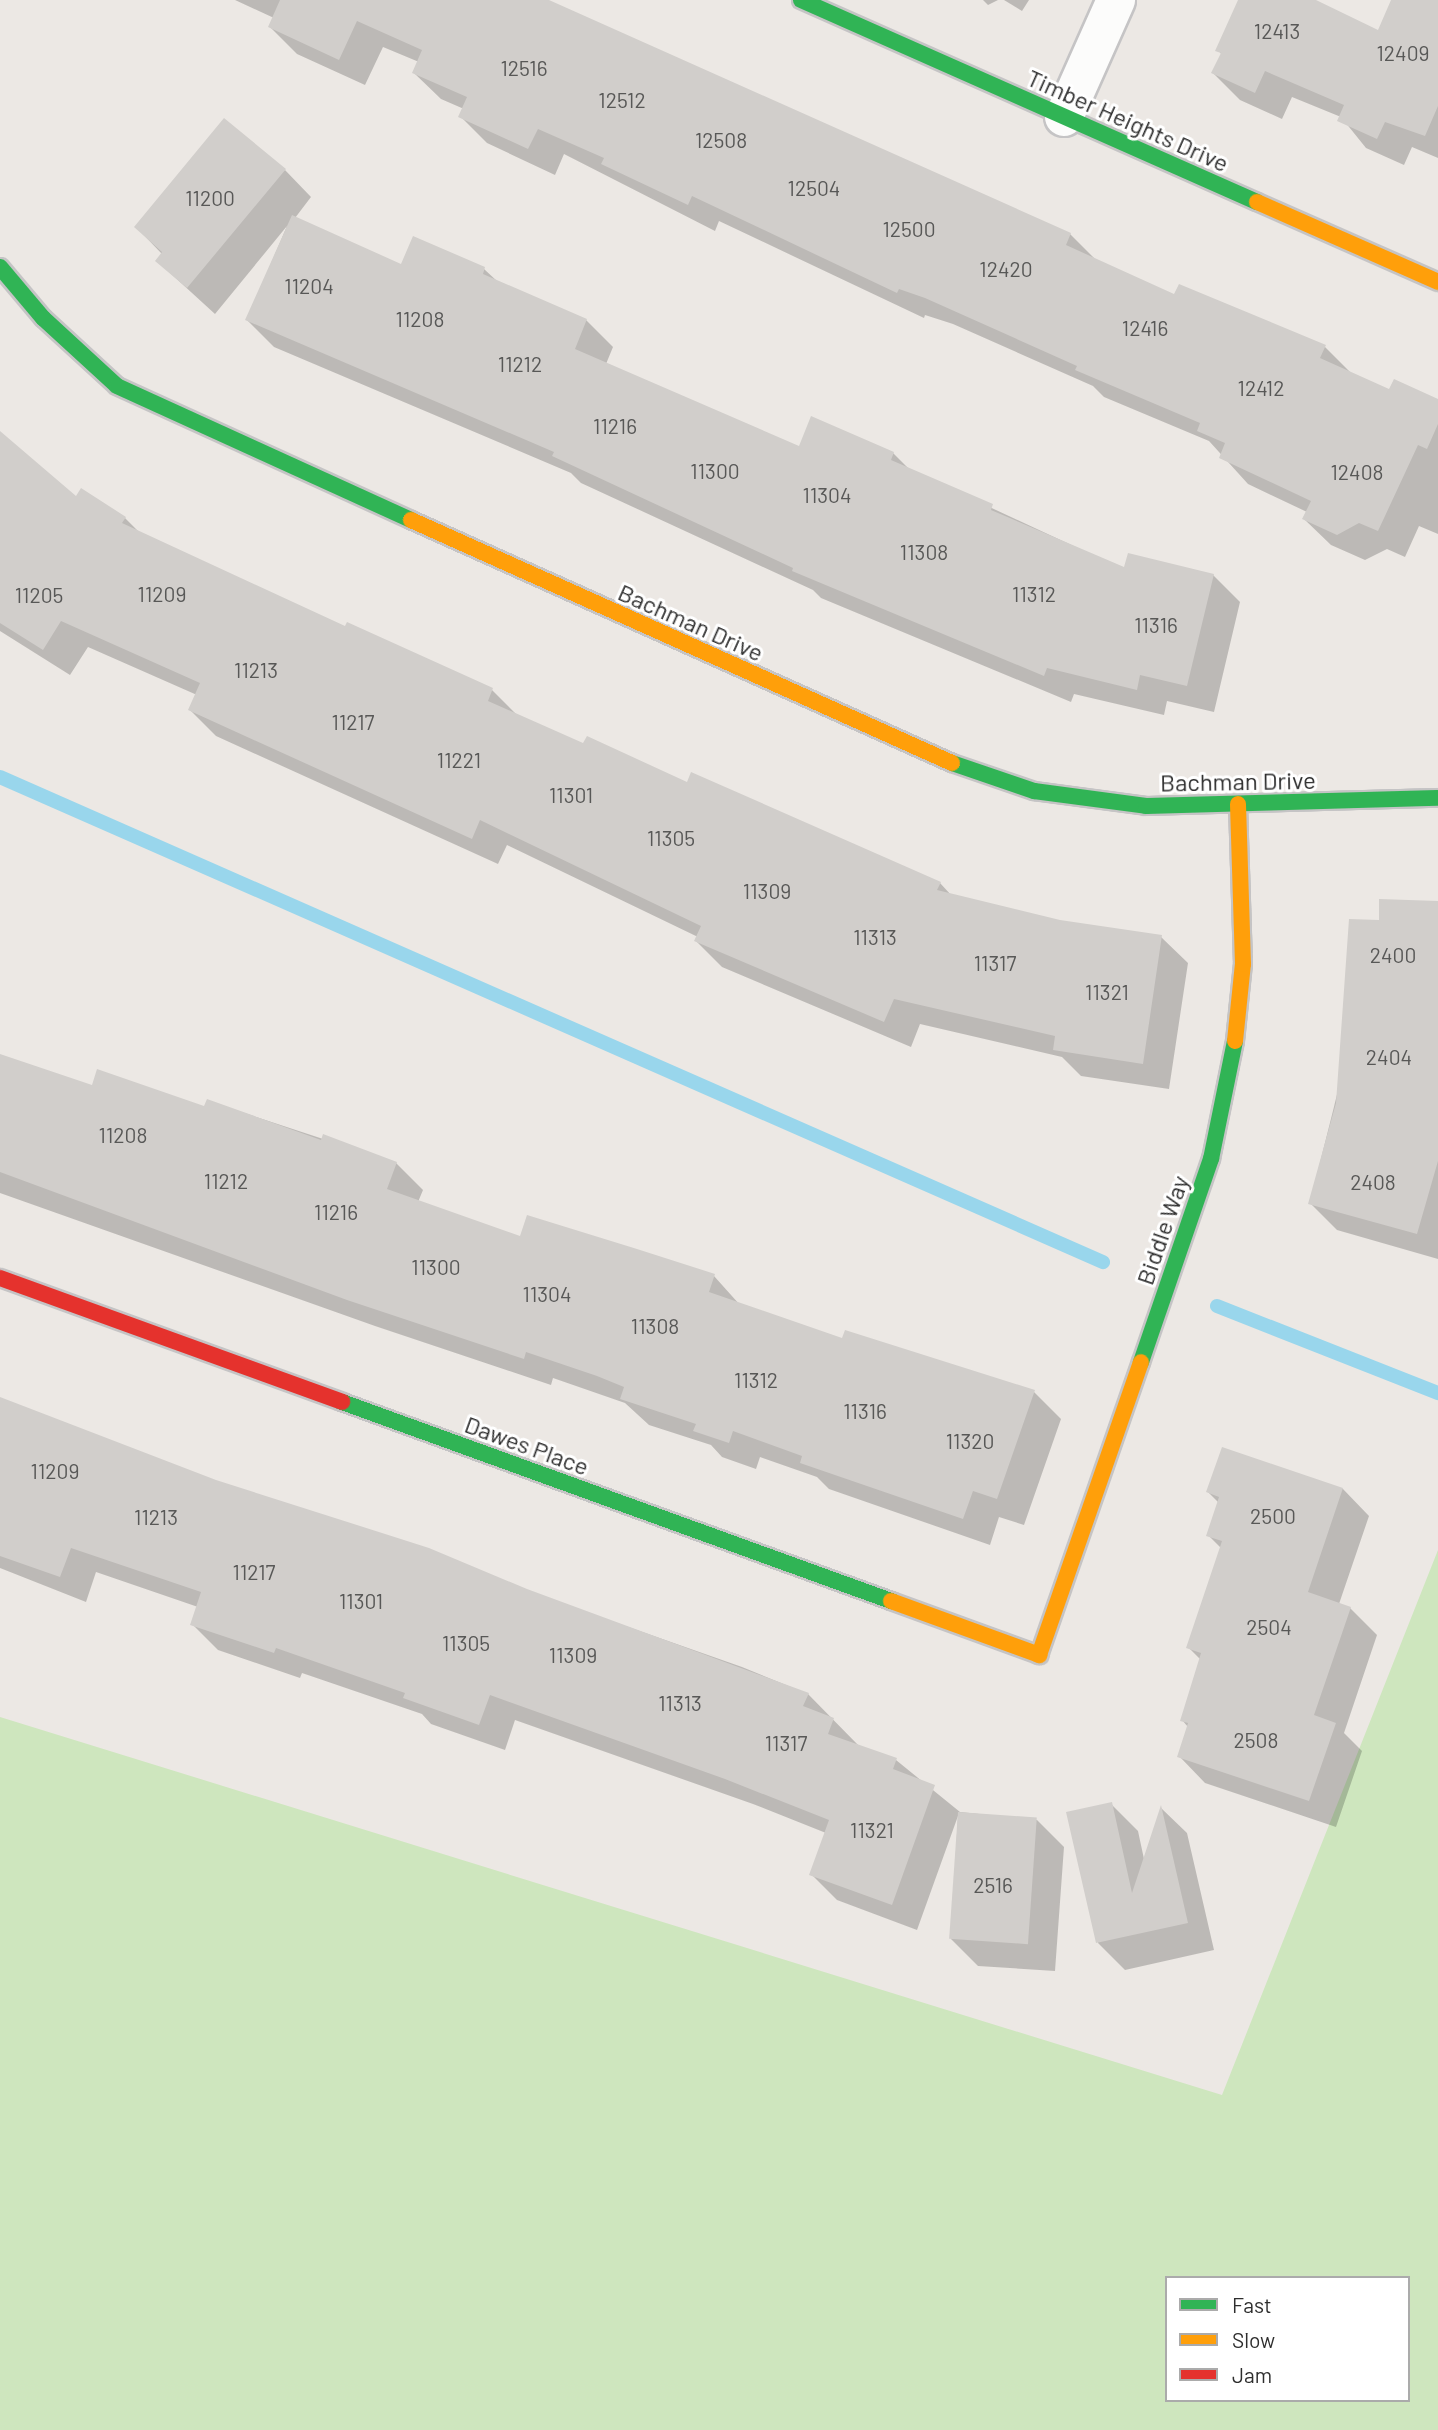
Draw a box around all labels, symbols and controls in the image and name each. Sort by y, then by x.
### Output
house number: 12413 [1254,18,1300,44]
house number: 12409 [1377,40,1429,66]
house number: 12516 [501,55,547,81]
street label: Timber Heights Drive [1023,63,1233,177]
house number: 12512 [598,87,646,113]
house number: 12508 [695,127,747,153]
house number: 12504 [788,175,840,201]
house number: 11200 [185,185,235,211]
house number: 12500 [882,216,936,242]
house number: 12420 [979,256,1033,282]
house number: 11204 [284,273,334,299]
house number: 11208 [396,306,444,332]
house number: 12416 [1122,315,1168,341]
house number: 11212 [498,351,542,377]
house number: 12412 [1238,375,1284,401]
house number: 11216 [593,413,637,439]
house number: 11300 [690,458,740,484]
house number: 12408 [1331,459,1383,485]
house number: 11304 [802,482,852,508]
house number: 11308 [900,539,948,565]
street label: Bachman Drive [614,577,768,667]
house number: 11209 [138,581,186,607]
house number: 11312 [1012,581,1056,607]
house number: 11205 [15,582,63,608]
house number: 11316 [1134,612,1178,638]
house number: 11213 [234,657,278,683]
house number: 11217 [331,709,375,735]
house number: 11221 [437,747,481,773]
street label: Bachman Drive [1160,765,1316,797]
house number: 11301 [549,782,593,808]
house number: 11305 [647,825,695,851]
house number: 11309 [743,878,791,904]
house number: 11313 [853,924,897,950]
house number: 2400 [1370,942,1416,968]
house number: 11317 [974,950,1016,976]
house number: 11321 [1085,979,1129,1005]
house number: 2404 [1366,1044,1412,1070]
house number: 11208 [99,1122,147,1148]
house number: 11212 [204,1168,248,1194]
house number: 2408 [1350,1169,1396,1195]
street label: Biddle Way [1130,1172,1194,1288]
house number: 11216 [314,1199,358,1225]
house number: 11300 [411,1254,461,1280]
house number: 11304 [522,1281,572,1307]
house number: 11308 [631,1313,679,1339]
house number: 11312 [734,1367,778,1393]
house number: 11316 [843,1398,887,1424]
street label: Dawes Place [461,1409,593,1481]
house number: 11320 [946,1428,994,1454]
house number: 11209 [31,1458,79,1484]
house number: 2500 [1250,1503,1296,1529]
house number: 11213 [134,1504,178,1530]
house number: 11217 [232,1559,276,1585]
house number: 11301 [339,1588,383,1614]
house number: 2504 [1246,1614,1292,1640]
house number: 11305 [442,1630,490,1656]
house number: 11309 [549,1642,597,1668]
house number: 11313 [658,1690,702,1716]
house number: 2508 [1234,1727,1278,1753]
house number: 11317 [765,1730,807,1756]
house number: 11321 [850,1817,894,1843]
house number: 2516 [973,1872,1013,1898]
legend [1165,2276,1410,2402]
text: Fast [1232,2292,1272,2317]
text: Slow [1232,2327,1275,2352]
text: Jam [1232,2362,1272,2387]

